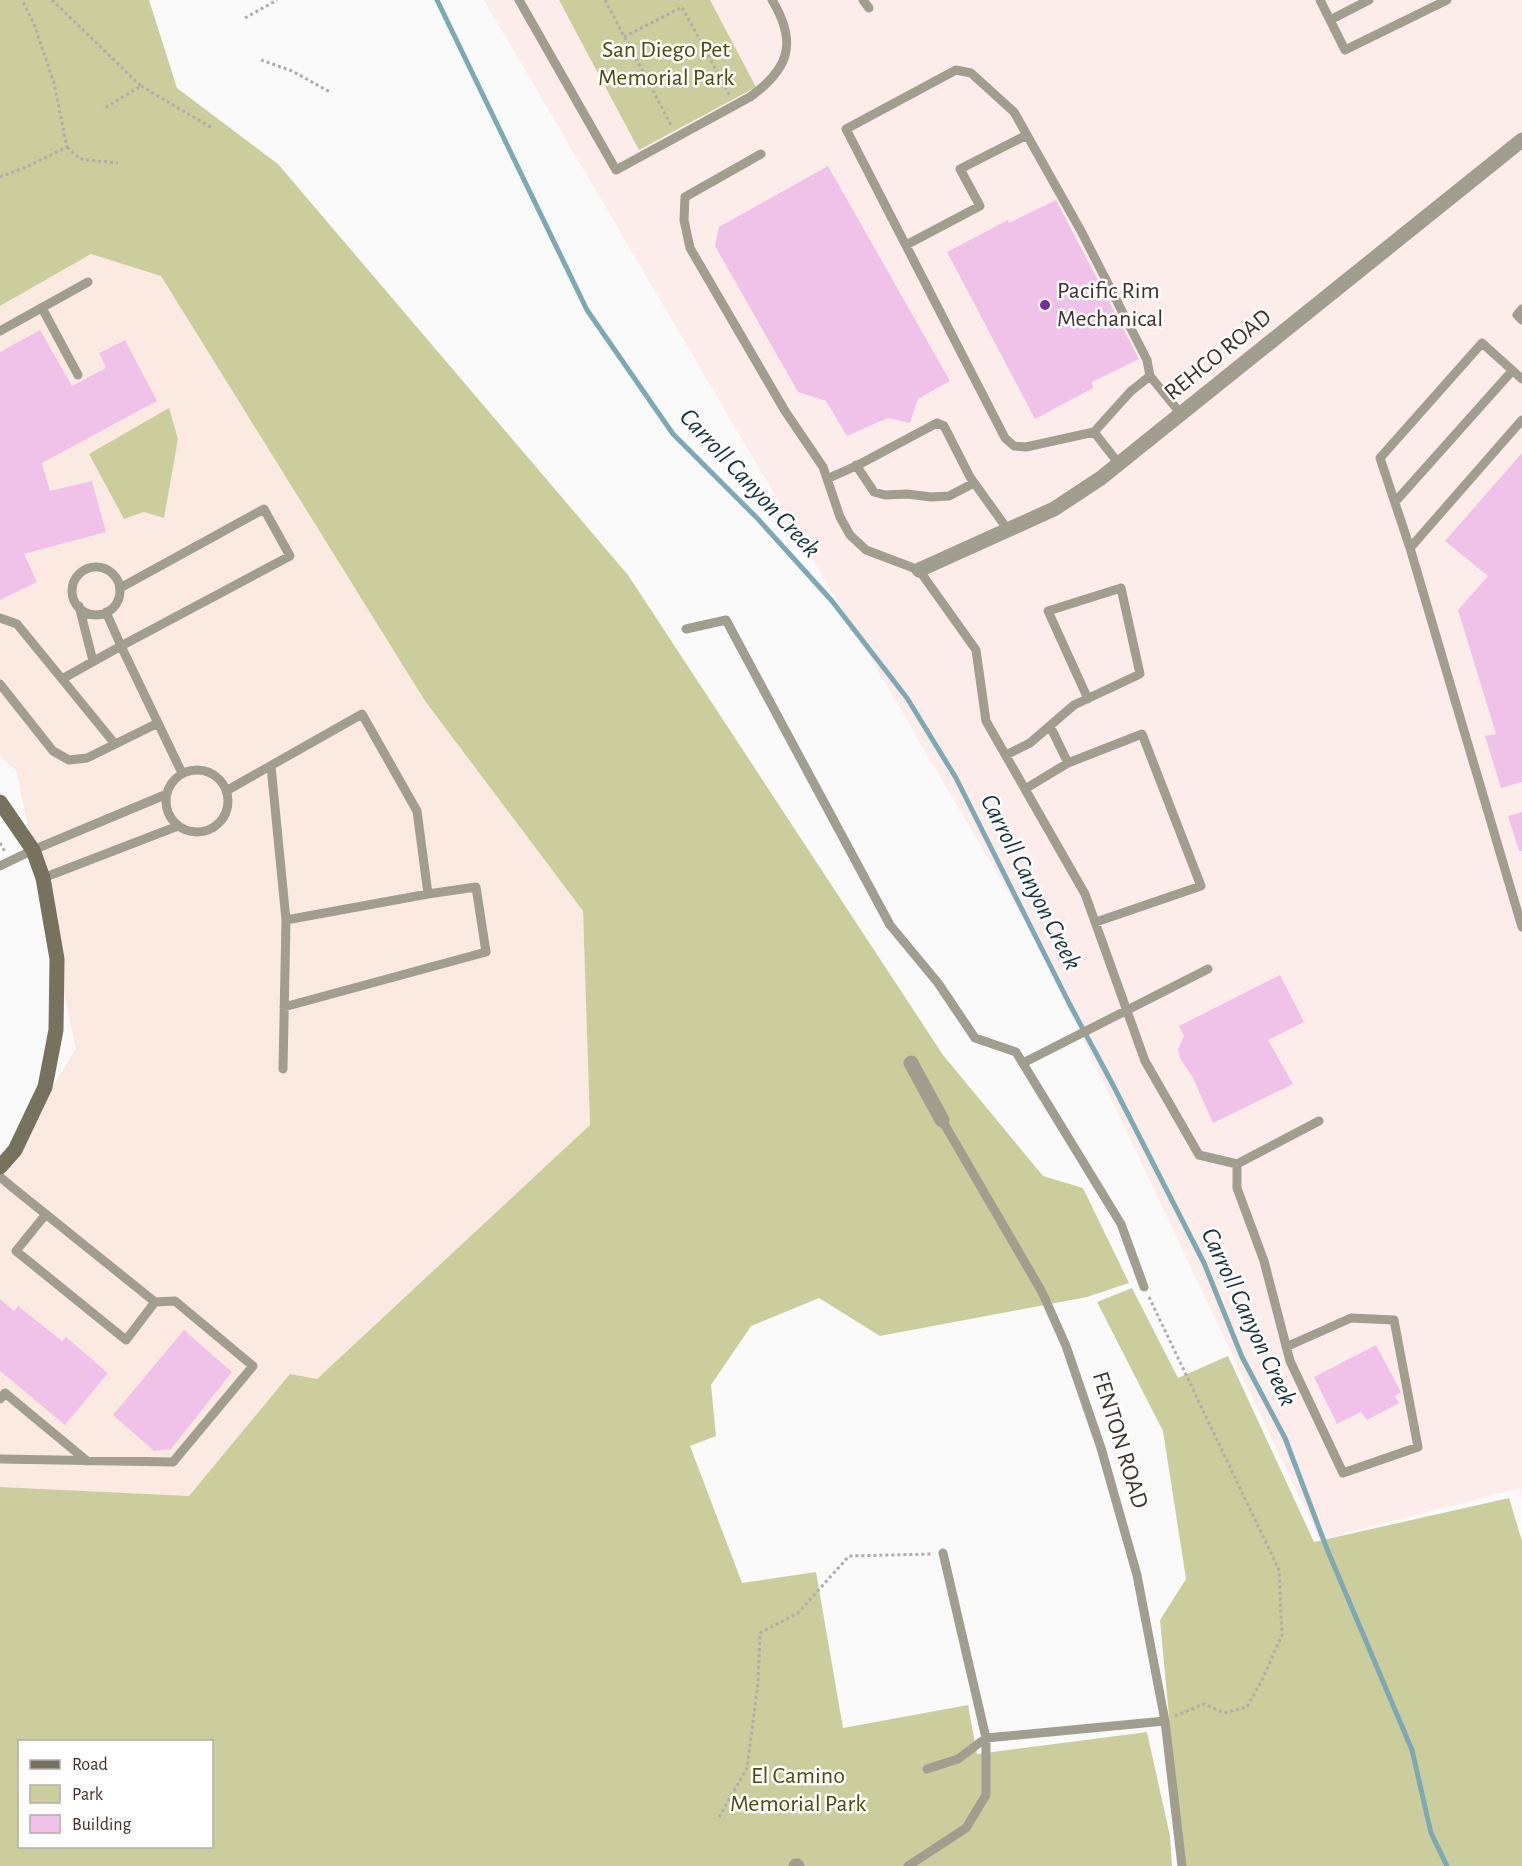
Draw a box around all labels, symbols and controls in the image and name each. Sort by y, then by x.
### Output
park label: San Diego Pet Memorial Park [598,38,734,90]
place label: Pacific Rim Mechanical [1057,279,1163,331]
marker: Pacific Rim Mechanical [1038,298,1052,312]
street label: REHCO ROAD [1160,305,1276,405]
water label: Carroll Canyon Creek [675,403,825,563]
water label: Carroll Canyon Creek [976,790,1086,974]
water label: Carroll Canyon Creek [1196,1224,1302,1410]
street label: FENTON ROAD [1088,1369,1152,1511]
legend [18,1740,213,1848]
text: Road [72,1756,108,1774]
park label: El Camino Memorial Park [730,1764,866,1816]
text: Park [72,1786,104,1804]
text: Building [72,1816,132,1834]

